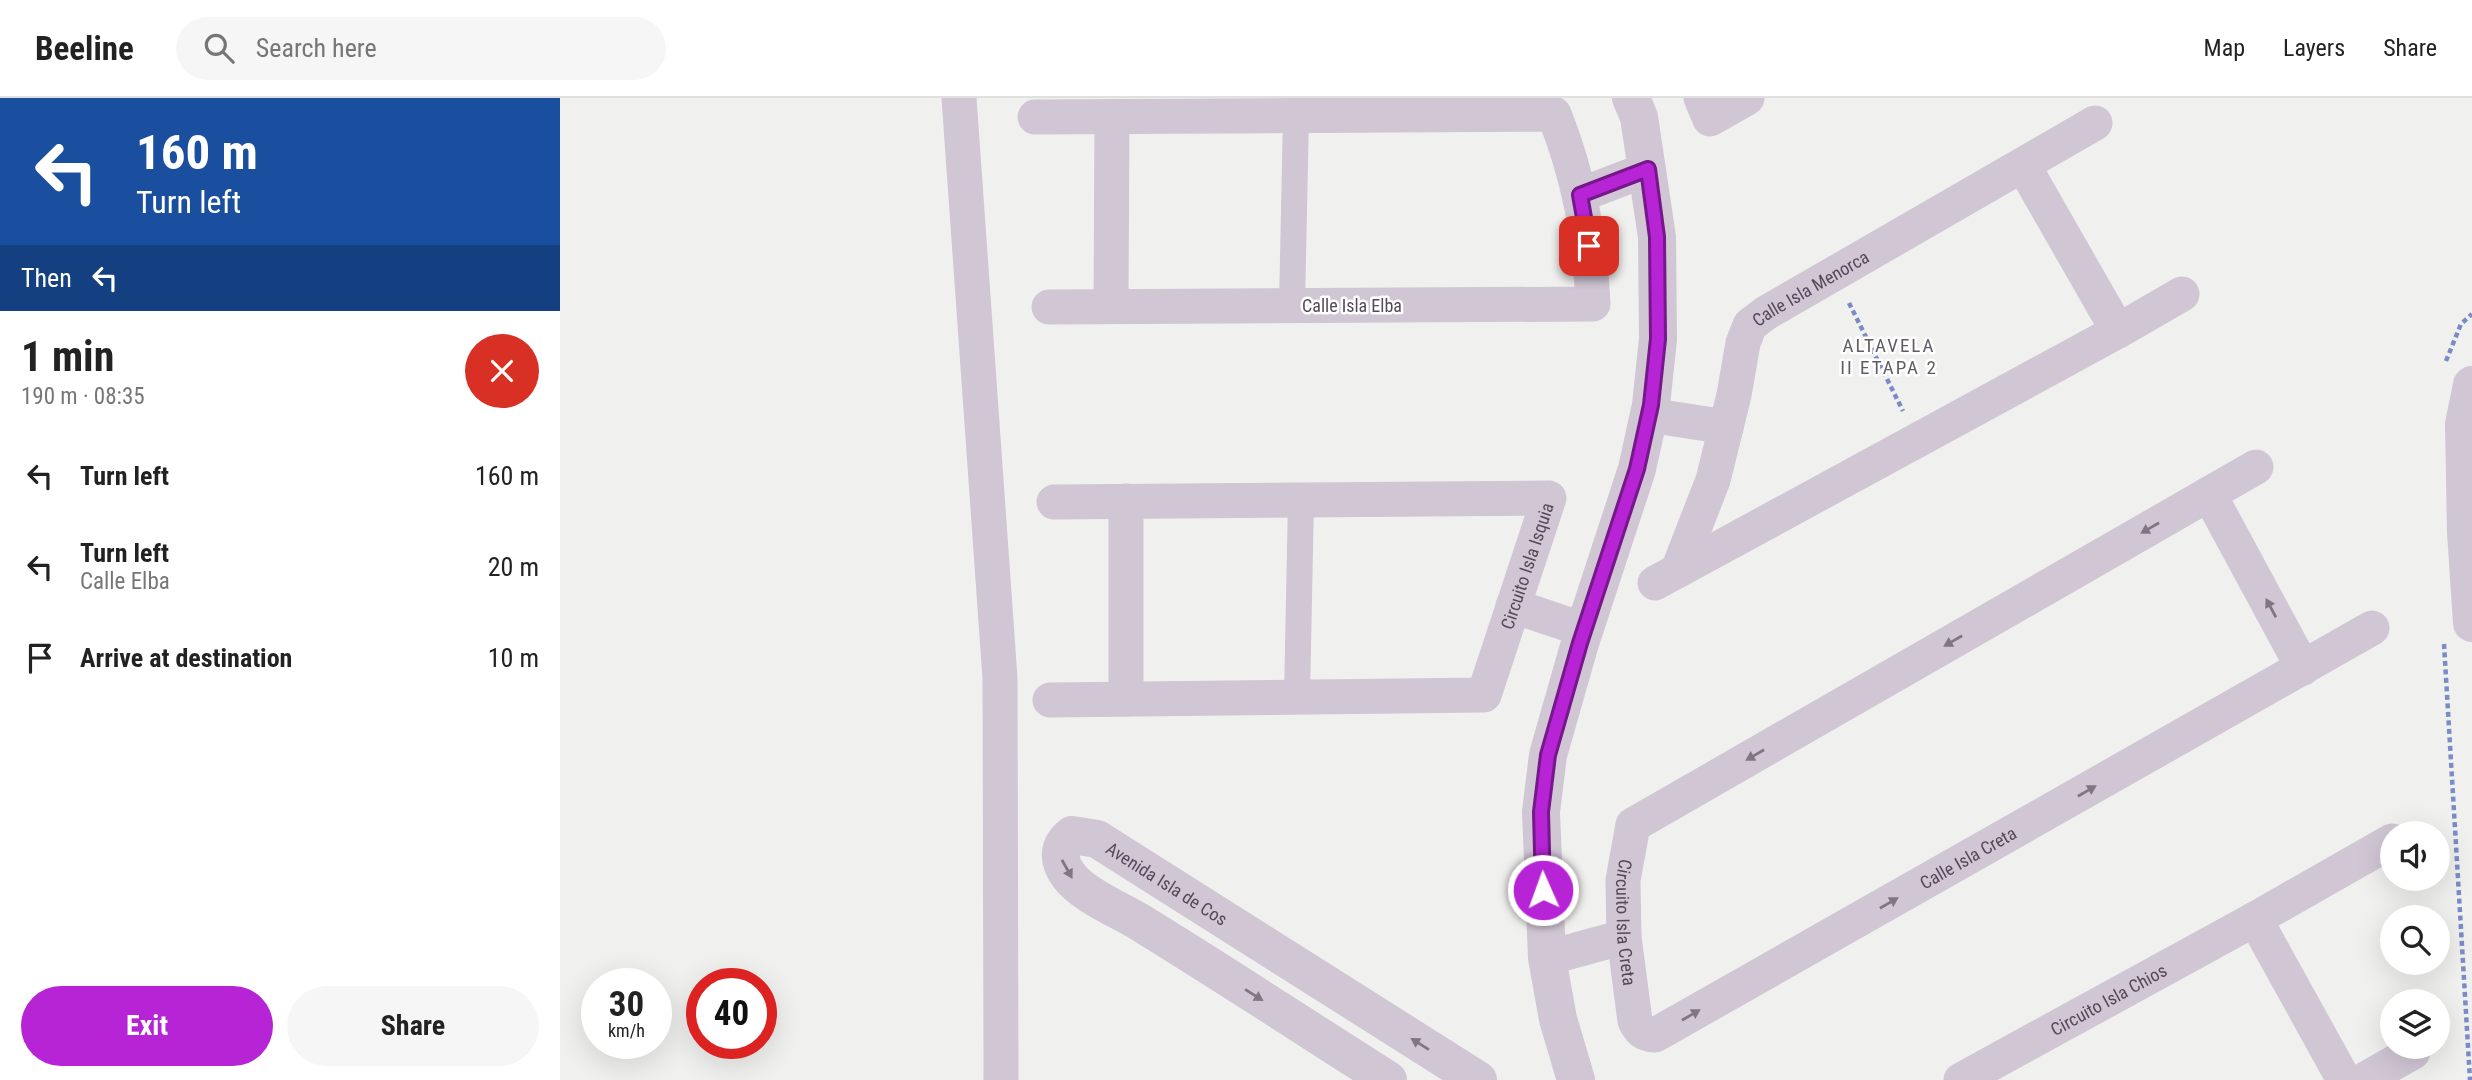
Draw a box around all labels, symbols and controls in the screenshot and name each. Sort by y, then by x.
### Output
search box [176,17,666,80]
text: Beeline [35,29,134,68]
icon: search [200,29,238,67]
text: Search here [256,33,377,63]
text: Map [2204,34,2245,62]
text: Layers [2283,34,2345,62]
text: Share [2383,34,2437,62]
text: 160 m [136,124,258,181]
icon: left [21,126,112,217]
text: Turn left [136,183,241,221]
pin [1559,216,1619,276]
icon: arrive [1570,227,1608,265]
street label: Calle Isla Menorca [1748,246,1872,330]
icon: left [86,259,124,297]
text: Then [21,263,72,293]
street label: Calle Isla Elba [1302,295,1402,316]
text: 1 min [21,332,114,381]
button: close [465,334,539,408]
district label: ALTAVELA II ETAPA 2 [1840,334,1938,379]
text: 190 m · 08:35 [21,383,145,410]
icon: left [21,457,59,495]
text: Turn left [80,461,169,491]
text: 160 m [475,461,539,491]
street label: Circuito Isla Isquia [1496,500,1557,632]
one-way arrow [2140,522,2160,534]
text: Turn left [80,538,169,568]
icon: left [21,548,59,586]
text: 20 m [488,552,539,582]
text: Calle Elba [80,568,170,595]
one-way arrow [2265,598,2277,618]
one-way arrow [1943,635,1962,647]
icon: arrive [21,639,59,677]
text: Arrive at destination [80,643,292,673]
text: 10 m [488,643,539,673]
one-way arrow [1746,749,1765,761]
one-way arrow [2077,785,2096,797]
map controls [2380,821,2450,1059]
button: sound [2380,821,2450,891]
street label: Calle Isla Creta [1916,822,2020,893]
street label: Avenida Isla de Cos [1103,837,1231,929]
position arrow [1506,853,1580,927]
street label: Circuito Isla Creta [1612,858,1641,987]
one-way arrow [1061,860,1073,879]
one-way arrow [1879,897,1898,909]
button: search [2380,905,2450,975]
street label: Circuito Isla Chios [2047,959,2170,1040]
speed limit sign: 40 [686,968,777,1059]
text: 30 [609,984,644,1025]
button: Exit [21,986,273,1066]
button: Share [287,986,539,1066]
one-way arrow [1245,988,1264,1001]
button: layers [2380,989,2450,1059]
one-way arrow [1681,1009,1700,1021]
text: km/h [608,1020,645,1041]
one-way arrow [1410,1037,1429,1050]

